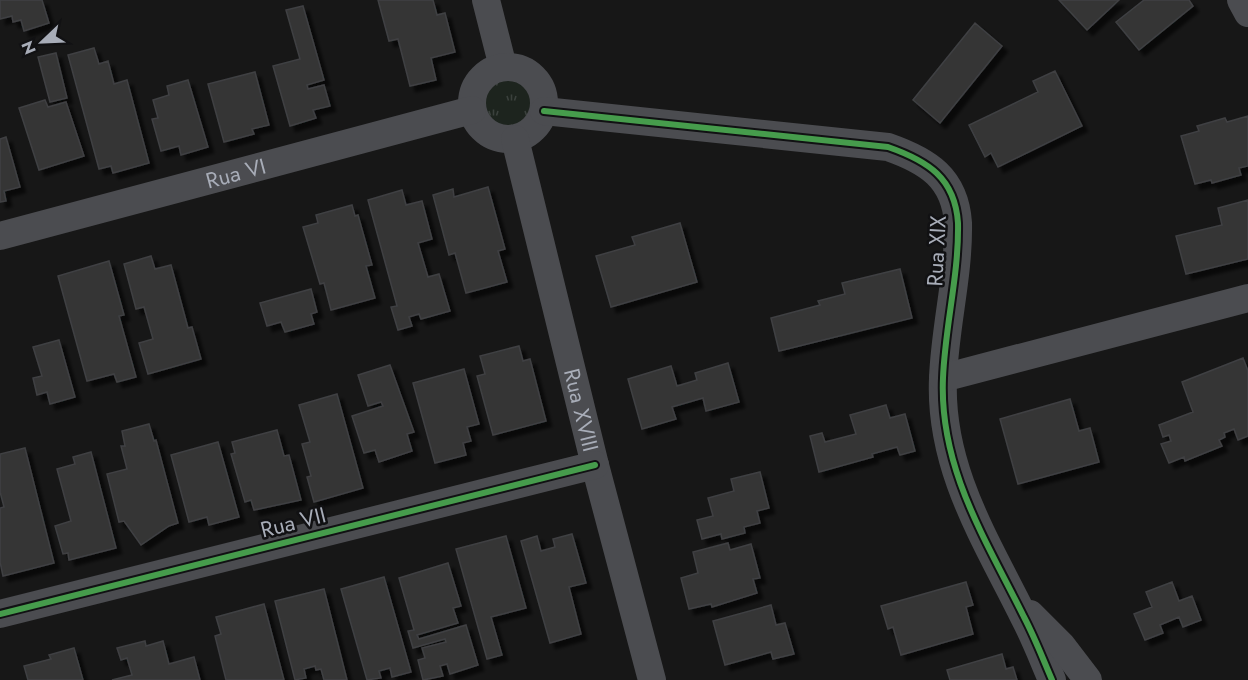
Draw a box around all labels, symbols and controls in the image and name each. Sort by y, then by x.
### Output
north arrow [12,12,72,72]
text: N [16,37,42,58]
street label: Rua VI [202,150,269,196]
street label: Rua XIX [918,215,954,287]
street label: Rua XVIII [556,365,607,455]
street label: Rua VII [257,498,329,546]

